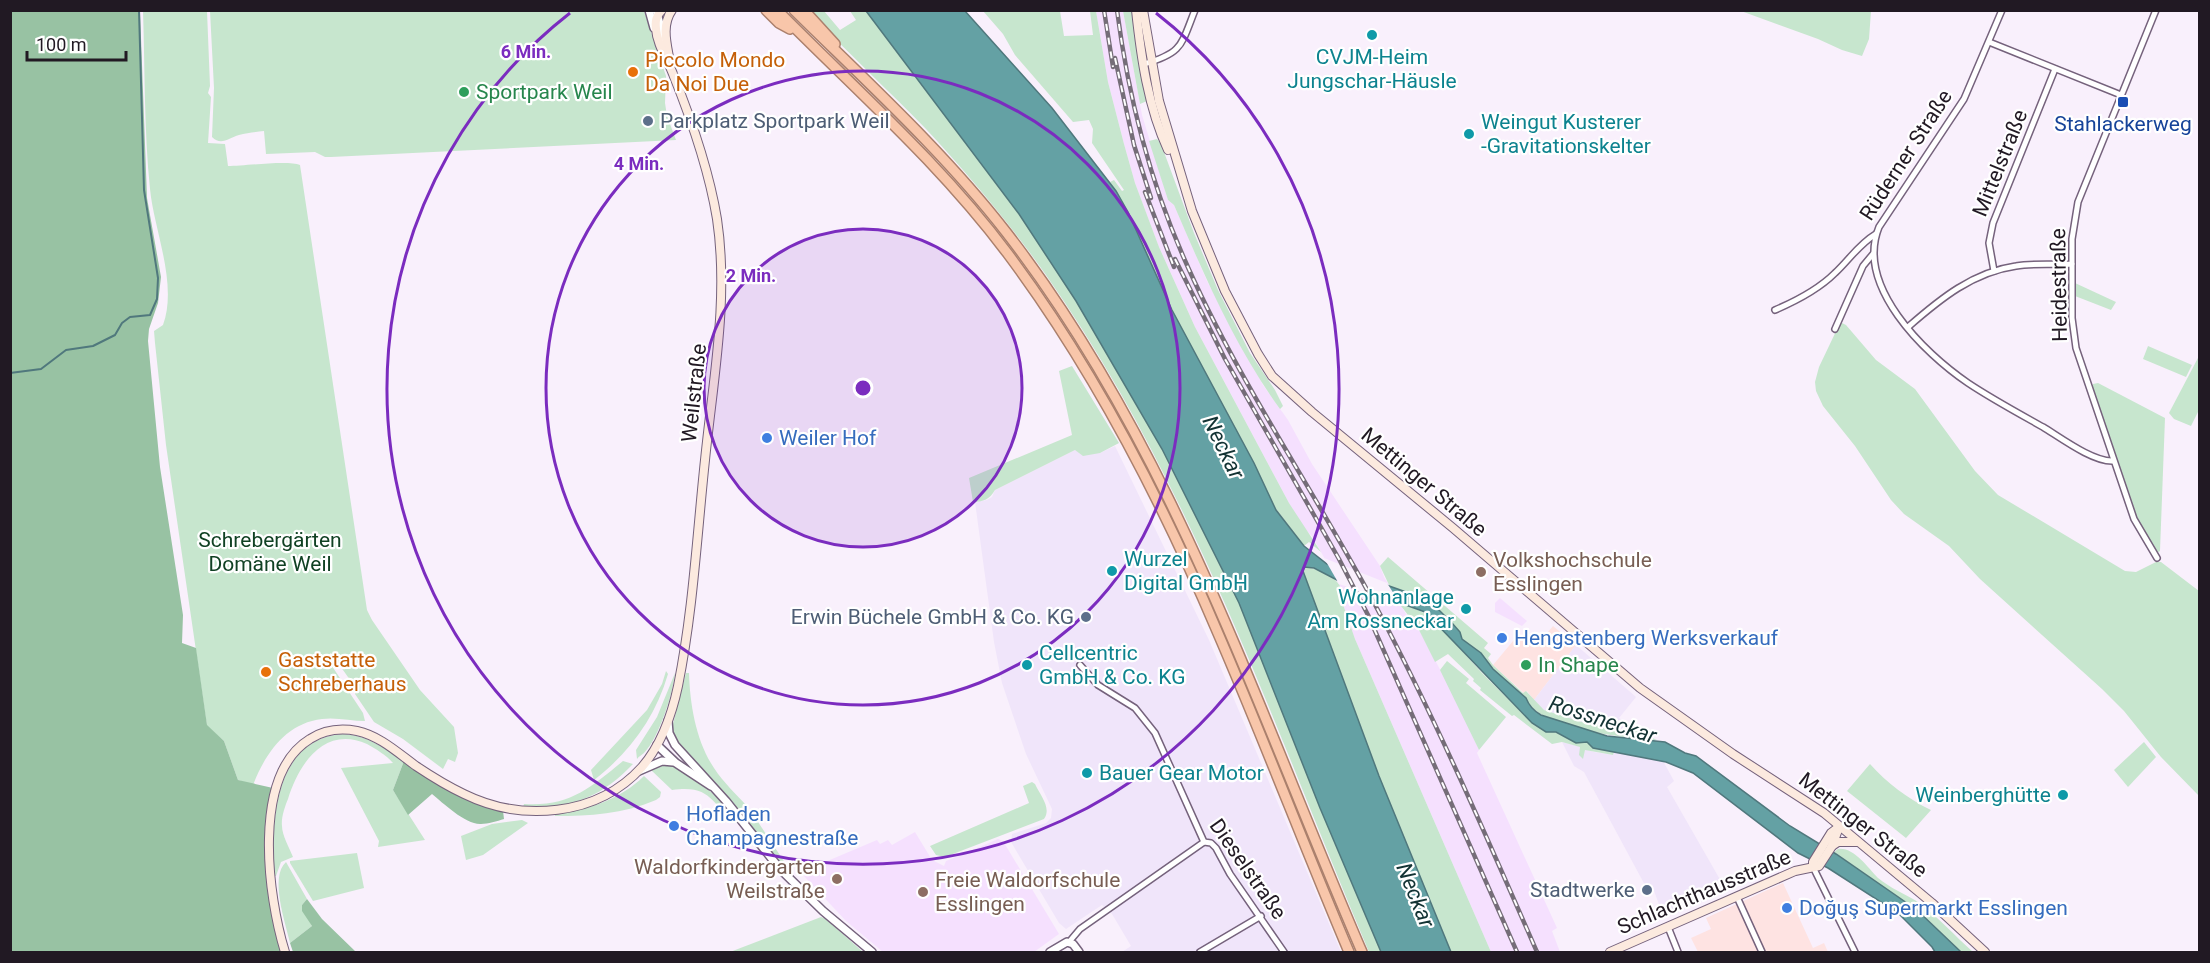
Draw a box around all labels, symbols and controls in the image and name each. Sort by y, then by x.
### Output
scale bar [27,24,126,62]
marker: CVJM-Heim Jungschar-Häusle [1365,28,1379,42]
text: 100 m [36,34,87,55]
text: 6 Min. [501,41,551,62]
place label: CVJM-Heim Jungschar-Häusle [1287,45,1457,93]
place label: Piccolo Mondo Da Noi Due [645,48,785,96]
marker: Piccolo Mondo Da Noi Due [626,65,640,79]
place label: Sportpark Weil [476,80,613,104]
marker: Sportpark Weil [457,85,471,99]
street label: Rüderner Straße [1855,85,1957,225]
marker: Stahlackerweg [2116,95,2130,109]
street label: Mittelstraße [1968,106,2032,220]
place label: Parkplatz Sportpark Weil [660,109,890,133]
place label: Weingut Kusterer -Gravitationskelter [1481,110,1651,158]
place label: Stahlackerweg [2054,112,2192,136]
marker: Parkplatz Sportpark Weil [641,114,655,128]
marker: Weingut Kusterer -Gravitationskelter [1462,127,1476,141]
text: 4 Min. [614,153,664,174]
street label: Heidestraße [2046,228,2072,342]
text: 2 Min. [726,265,776,286]
street label: Weilstraße [677,342,711,444]
centre of rings [853,378,873,398]
water label: Neckar [1198,411,1250,484]
street label: Mettinger Straße [1356,423,1492,541]
place label: Weiler Hof [779,426,877,450]
marker: Weiler Hof [760,431,774,445]
park label: Schrebergärten Domäne Weil [198,528,342,576]
place label: Wurzel Digital GmbH [1124,547,1248,595]
place label: Volkshochschule Esslingen [1493,548,1652,596]
marker: Wurzel Digital GmbH [1105,564,1119,578]
marker: Volkshochschule Esslingen [1474,565,1488,579]
place label: Wohnanlage Am Rossneckar [1307,585,1454,633]
marker: Wohnanlage Am Rossneckar [1459,602,1473,616]
place label: Erwin Büchele GmbH & Co. KG [791,605,1074,629]
marker: Erwin Büchele GmbH & Co. KG [1079,610,1093,624]
place label: Hengstenberg Werksverkauf [1514,626,1779,650]
marker: Hengstenberg Werksverkauf [1495,631,1509,645]
place label: Cellcentric GmbH & Co. KG [1039,641,1186,689]
place label: Gaststatte Schreberhaus [278,648,407,696]
place label: In Shape [1538,653,1619,677]
marker: Cellcentric GmbH & Co. KG [1020,658,1034,672]
marker: In Shape [1519,658,1533,672]
marker: Gaststatte Schreberhaus [259,665,273,679]
water label: Rossneckar [1546,690,1660,749]
place label: Bauer Gear Motor [1099,761,1264,785]
marker: Bauer Gear Motor [1080,766,1094,780]
street label: Mettinger Straße [1794,767,1932,883]
place label: Weinberghütte [1915,783,2051,807]
marker: Weinberghütte [2056,788,2070,802]
place label: Hofladen Champagnestraße [686,802,858,850]
street label: Dieselstraße [1205,814,1291,924]
marker: Hofladen Champagnestraße [667,819,681,833]
street label: Schlachthausstraße [1614,845,1794,939]
place label: Waldorfkindergarten Weilstraße [634,855,825,903]
water label: Neckar [1391,859,1440,932]
place label: Freie Waldorfschule Esslingen [935,868,1120,916]
marker: Waldorfkindergarten Weilstraße [830,872,844,886]
place label: Stadtwerke [1530,878,1635,902]
marker: Stadtwerke [1640,883,1654,897]
marker: Freie Waldorfschule Esslingen [916,885,930,899]
place label: Doğuş Supermarkt Esslingen [1799,896,2068,920]
marker: Doğuş Supermarkt Esslingen [1780,901,1794,915]

